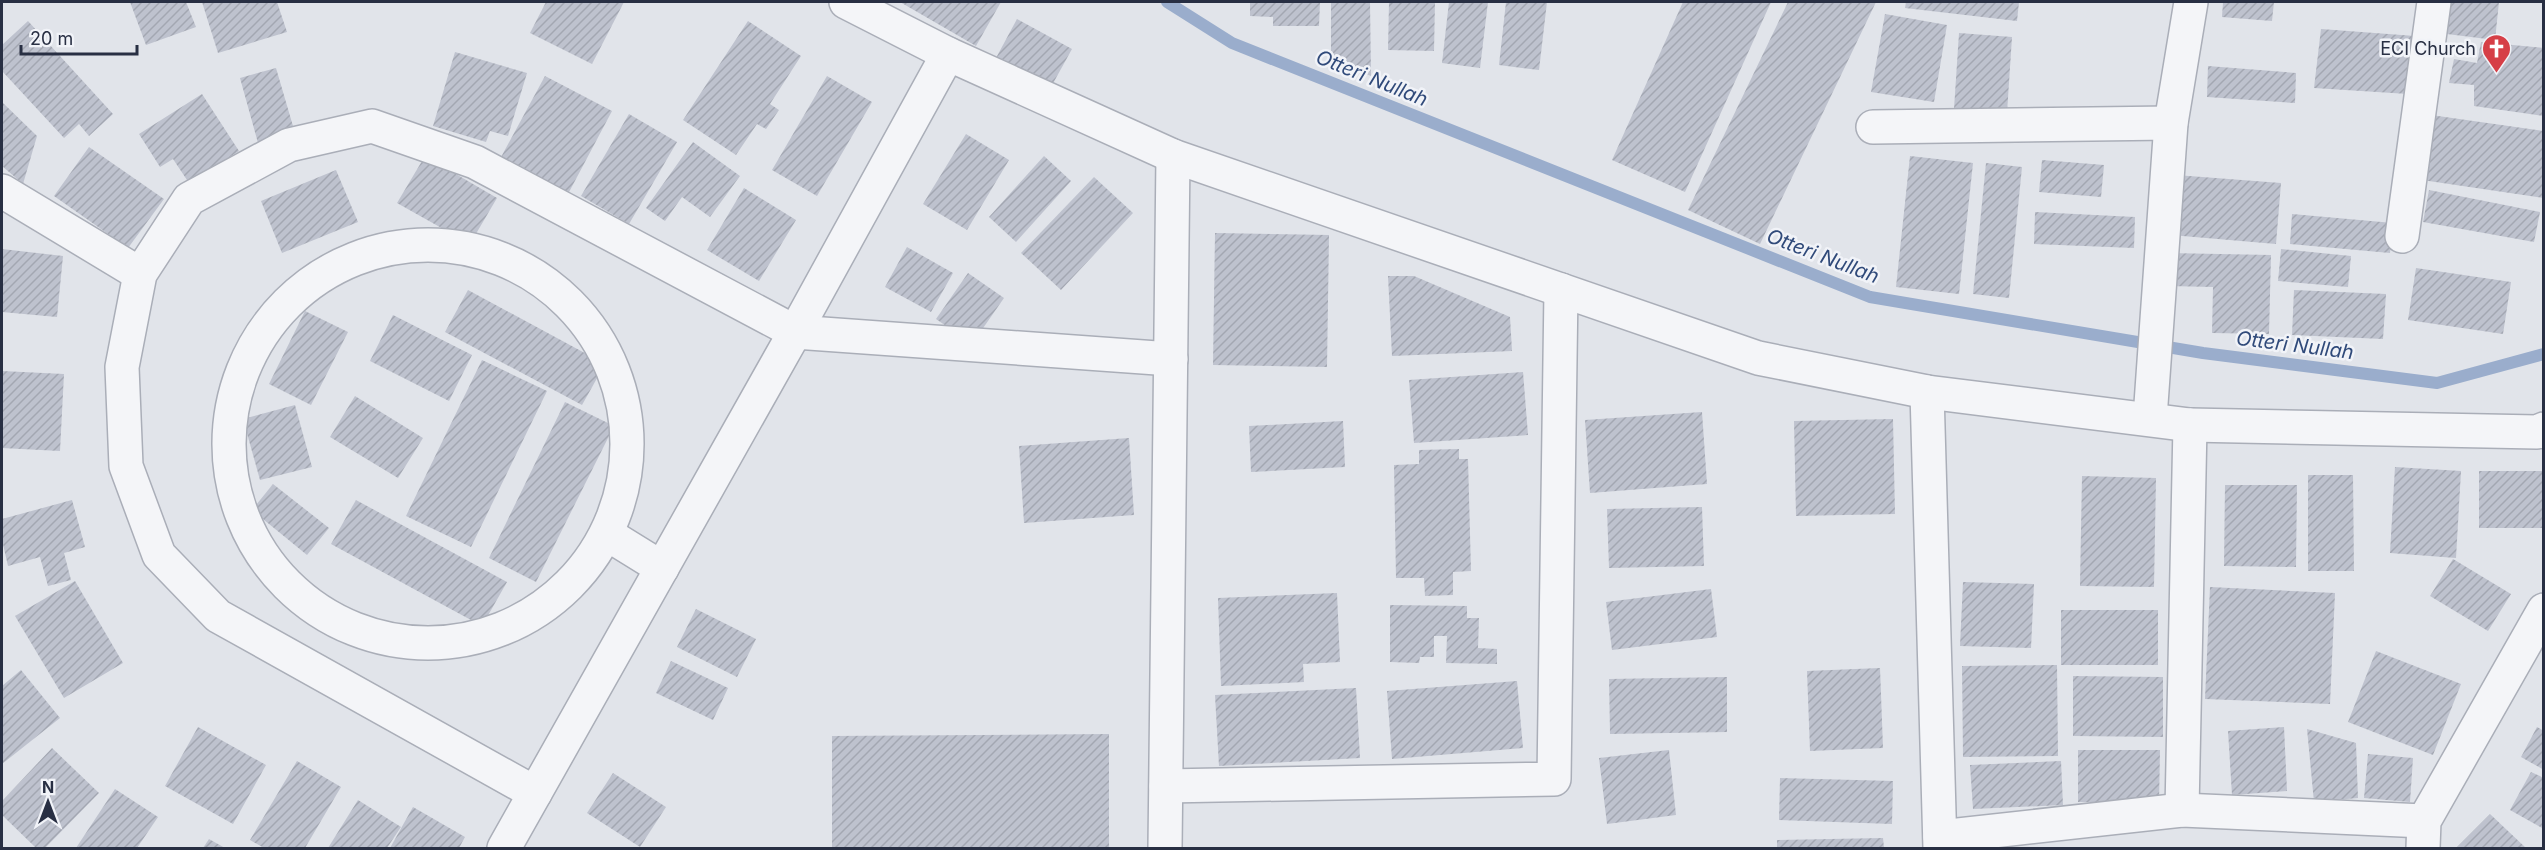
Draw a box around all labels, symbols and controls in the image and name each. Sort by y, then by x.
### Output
scale bar [21,18,136,56]
text: 20 m [30,28,73,49]
church icon: ECI Church [2481,32,2513,74]
place label: ECI Church [2380,38,2476,59]
water label: Otteri Nullah [1313,45,1431,111]
water label: Otteri Nullah [1763,224,1883,288]
water label: Otteri Nullah [2235,326,2355,364]
north arrow [18,772,78,832]
text: N [42,777,54,797]

